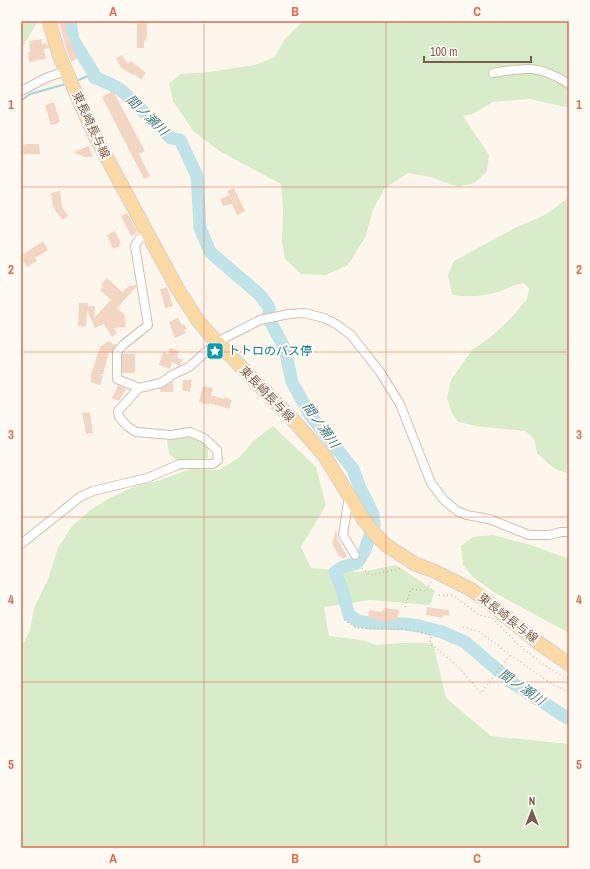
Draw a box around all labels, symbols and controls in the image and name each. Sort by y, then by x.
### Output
text: A [109,3,117,20]
text: B [291,3,299,20]
text: C [473,3,481,20]
scale bar [424,38,531,64]
text: 100 m [430,44,457,60]
street label: 東長崎長与線 [69,89,113,161]
water label: 間ノ瀬川 [122,91,173,141]
text: 1 [8,96,14,113]
text: 1 [576,96,582,113]
text: 2 [8,261,14,278]
text: 2 [576,261,582,278]
place icon: トトロのバス停 [205,341,225,361]
place label: トトロのバス停 [228,343,312,359]
street label: 東長崎長与線 [236,363,298,425]
water label: 間ノ瀬川 [299,399,344,453]
text: 3 [8,426,14,443]
text: 3 [576,426,582,443]
street label: 東長崎長与線 [475,590,541,646]
text: 4 [8,591,14,608]
text: 4 [576,591,582,608]
water label: 間ノ瀬川 [496,665,550,710]
text: 5 [8,756,14,773]
text: 5 [576,756,582,773]
north arrow [512,791,552,831]
text: N [529,794,535,808]
text: A [109,850,117,867]
text: B [291,850,299,867]
text: C [473,850,481,867]

